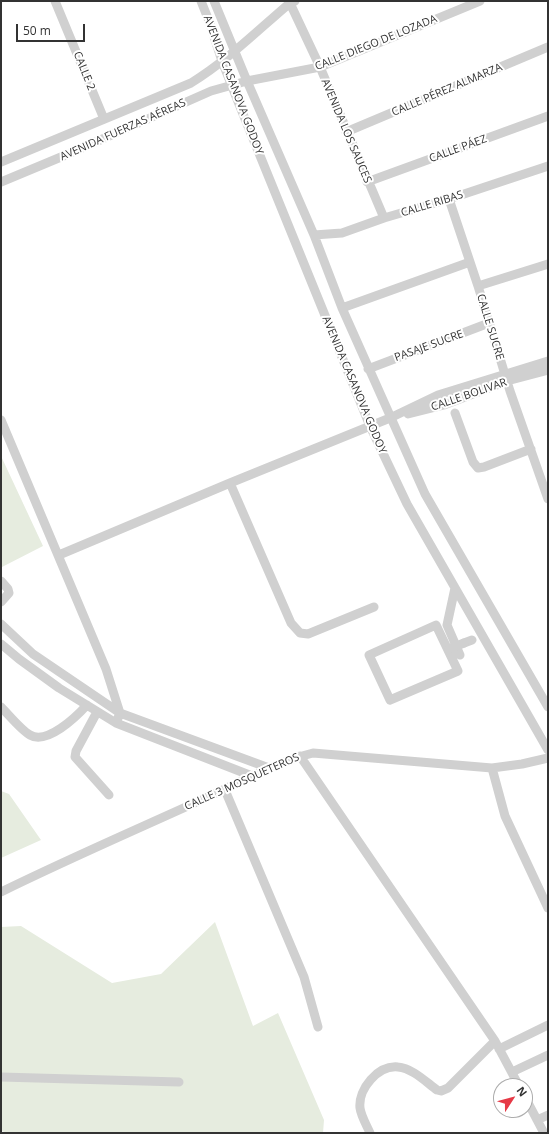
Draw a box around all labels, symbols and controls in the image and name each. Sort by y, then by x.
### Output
street label: CALLE DIEGO DE LOZADA [313,12,439,74]
street label: AVENIDA CASANOVA GODOY [200,14,266,156]
scale bar [18,16,87,42]
text: 50 m [23,22,51,39]
street label: CALLE 2 [70,50,98,92]
street label: CALLE PÉREZ ALMARZA [390,61,504,119]
street label: AVENIDA LOS SAUCES [318,77,374,185]
street label: AVENIDA FUERZAS AÉREAS [58,96,188,164]
street label: CALLE PÁEZ [427,132,489,166]
street label: CALLE RIBAS [399,188,465,220]
street label: CALLE SUCRE [474,292,506,362]
street label: AVENIDA CASANOVA GODOY [319,314,389,456]
street label: PASAJE SUCRE [393,327,465,365]
street label: CALLE BOLIVAR [429,376,509,414]
street label: CALLE 3 MOSQUETEROS [183,751,301,813]
north arrow [493,1078,533,1118]
text: N [514,1083,531,1099]

